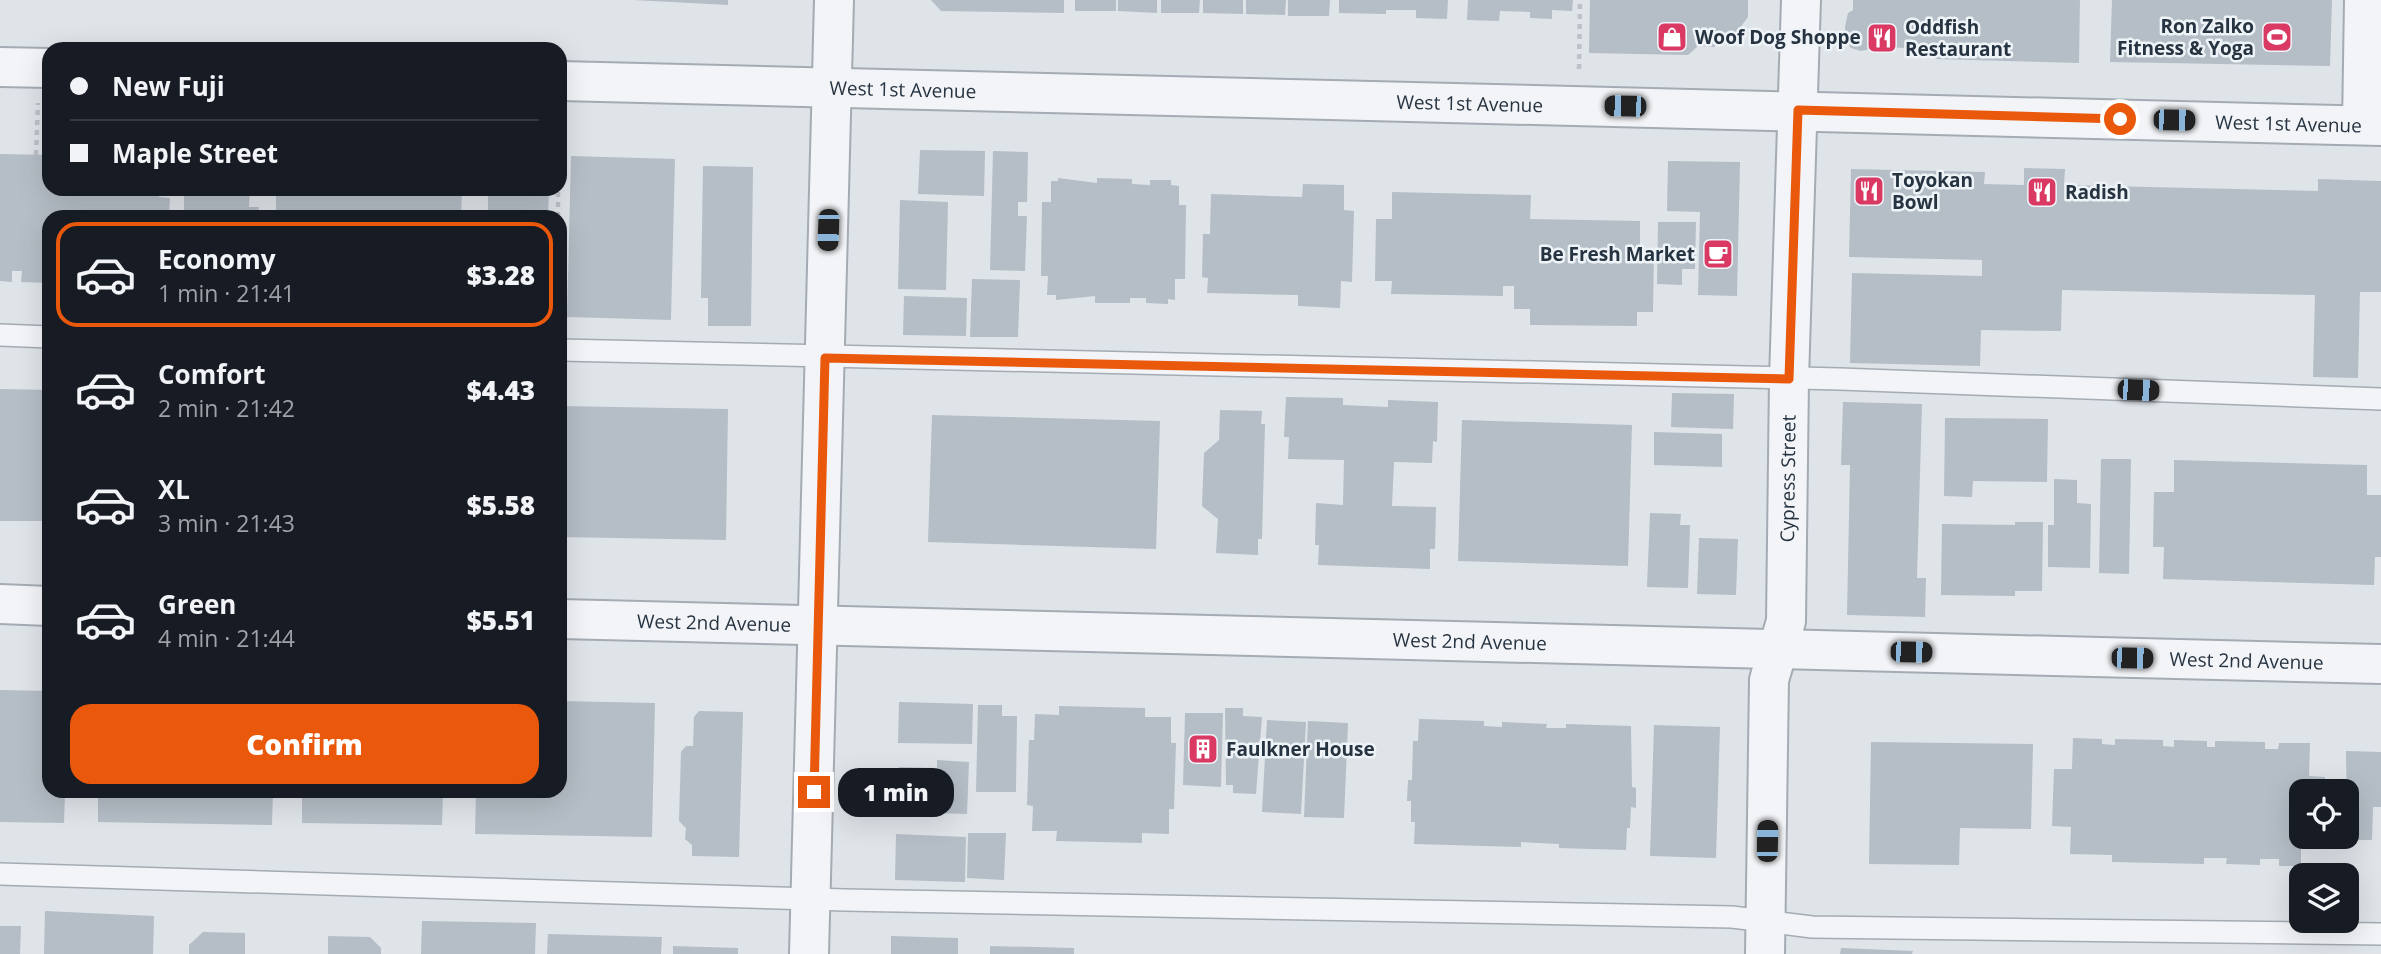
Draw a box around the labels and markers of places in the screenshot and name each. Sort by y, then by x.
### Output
place label: Ron Zalko Fitness & Yoga [2117,13,2254,61]
place label: Oddfish Restaurant [1905,14,2011,62]
shop icon: Woof Dog Shoppe [1655,20,1689,54]
sports icon: Ron Zalko Fitness & Yoga [2260,20,2294,54]
restaurant icon: Oddfish Restaurant [1865,21,1899,55]
place label: Woof Dog Shoppe [1695,24,1861,50]
place label: Toyokan Bowl [1892,167,1973,215]
restaurant icon: Toyokan Bowl [1852,174,1886,208]
restaurant icon: Radish [2025,175,2059,209]
place label: Radish [2065,179,2129,205]
cafe icon: Be Fresh Market [1701,237,1735,271]
place label: Be Fresh Market [1540,241,1695,267]
building icon: Faulkner House [1186,732,1220,766]
place label: Faulkner House [1226,736,1375,762]

